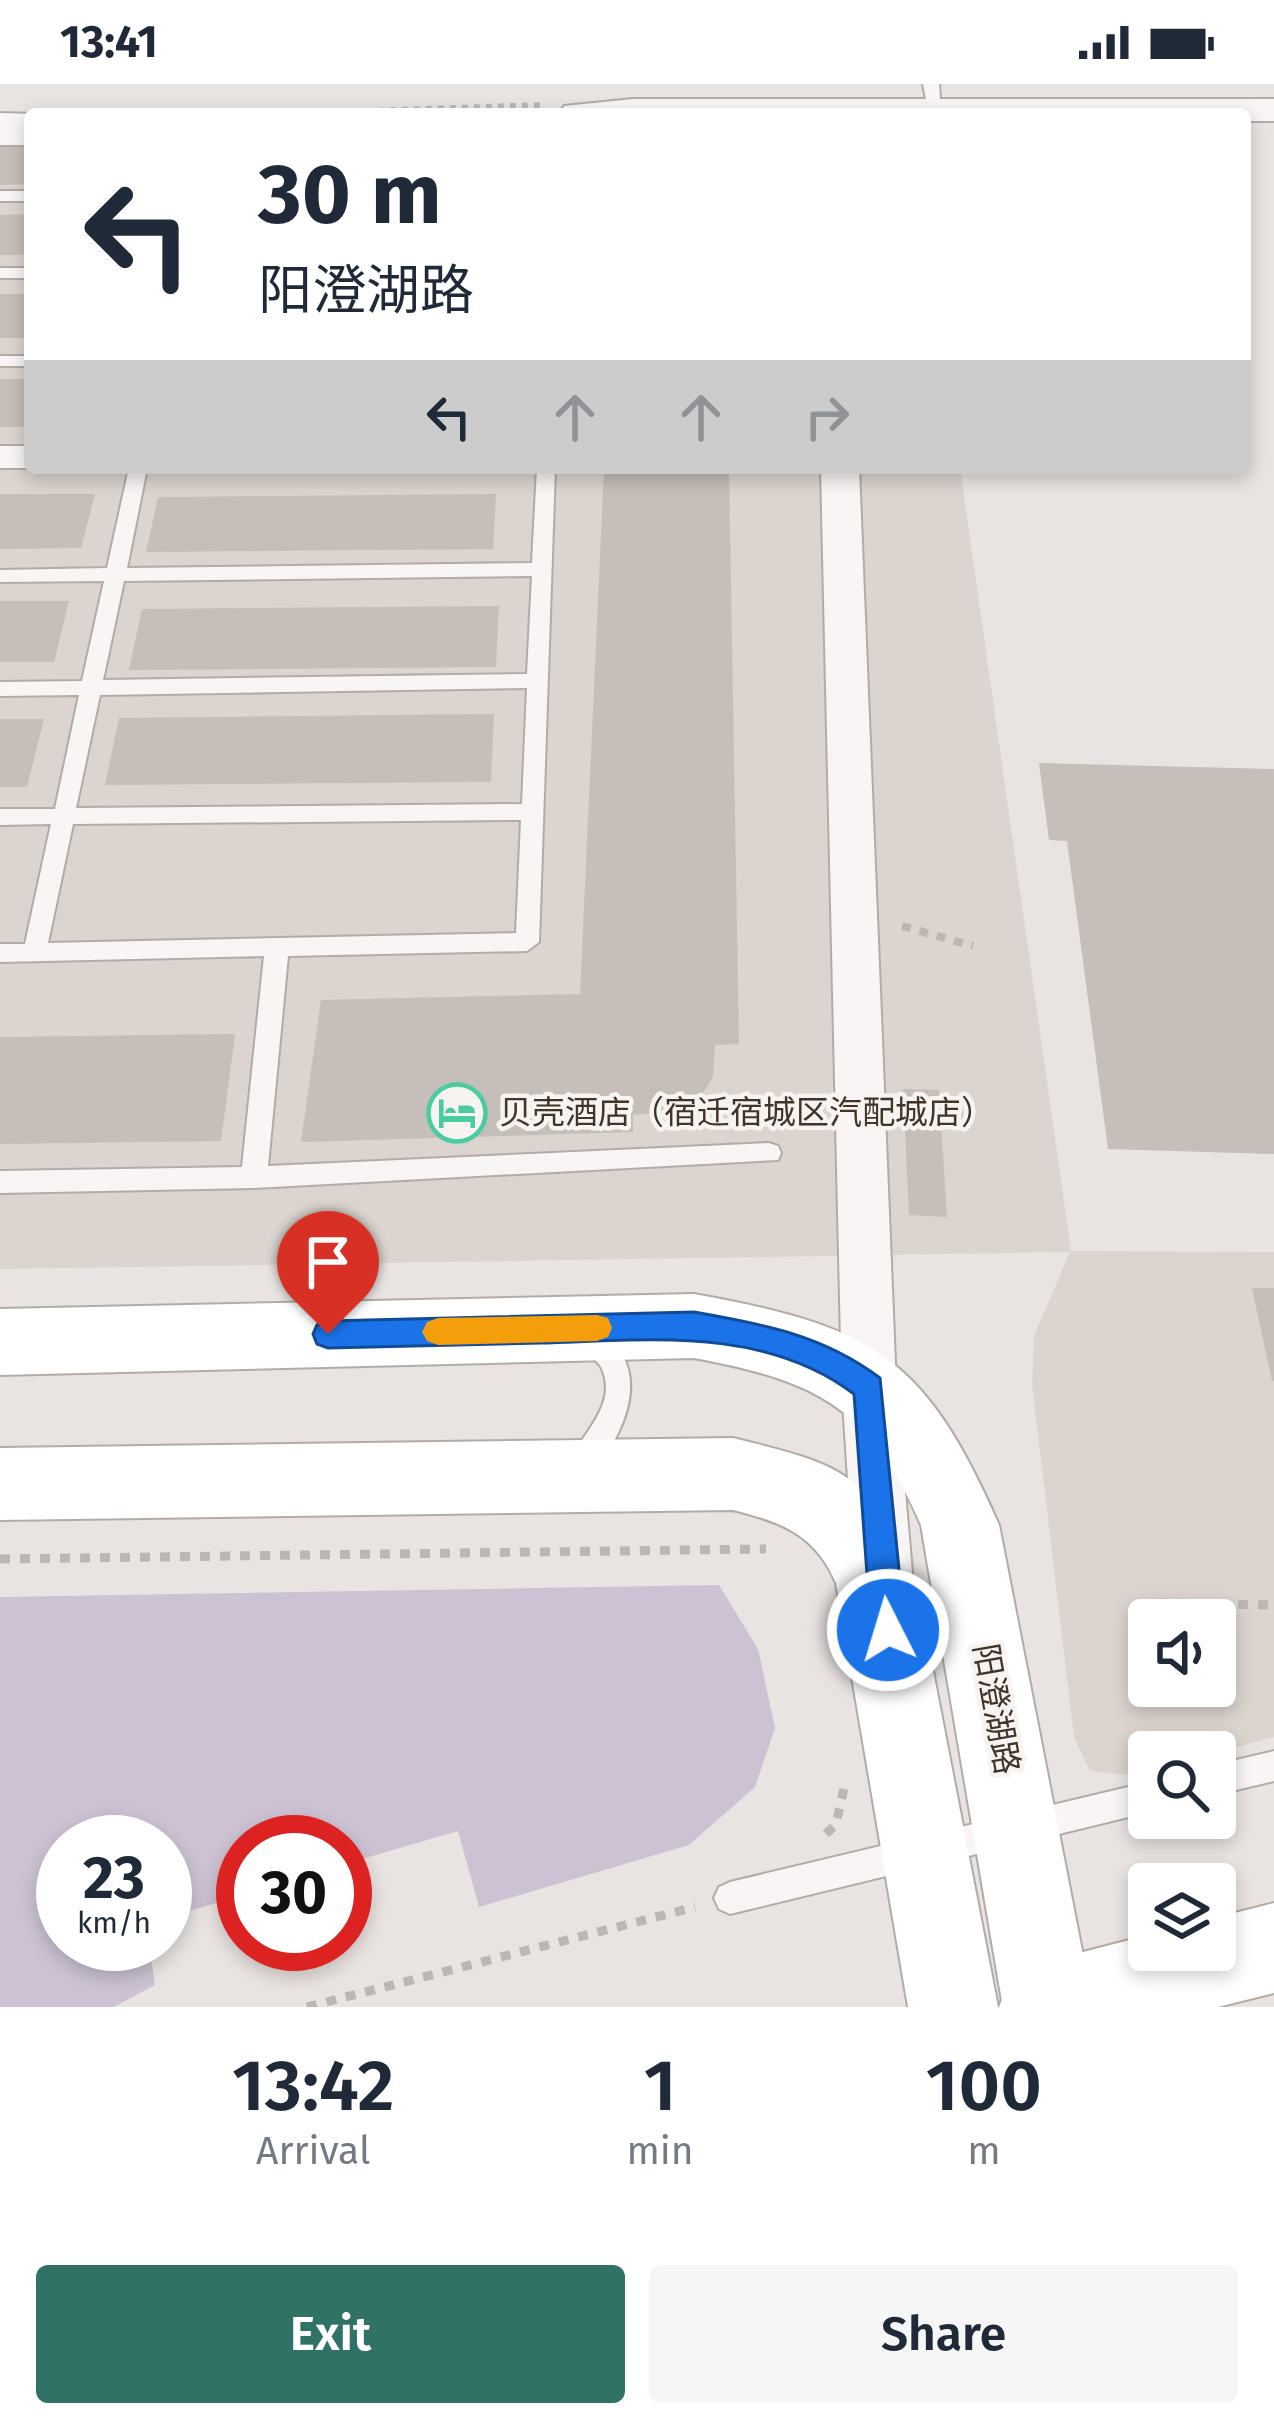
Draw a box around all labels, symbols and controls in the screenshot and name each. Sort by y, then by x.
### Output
text: 13:41 [60,15,158,69]
text: 30 m [258,144,442,245]
icon: left [60,156,216,312]
text: 阳澄湖路 [258,259,474,323]
icon: left [416,384,482,450]
icon: ahead [542,384,608,450]
icon: ahead [668,384,734,450]
icon: right [794,384,860,450]
hotel icon: 贝壳酒店（宿迁宿城区汽配城店） [426,1082,488,1144]
place label: 贝壳酒店（宿迁宿城区汽配城店） [499,1093,994,1133]
pin [277,1211,379,1334]
icon: arrive [295,1229,361,1295]
position arrow [825,1567,951,1693]
map controls [1128,1599,1236,1971]
button: sound [1128,1599,1236,1707]
street label: 阳澄湖路 [965,1641,1027,1777]
button: search [1128,1731,1236,1839]
speed limit sign: 30 [216,1815,372,1971]
text: 23 [83,1842,145,1914]
button: layers [1128,1863,1236,1971]
text: km/h [77,1905,151,1941]
text: 13:42 [232,2043,394,2129]
text: 1 [644,2043,677,2129]
text: 100 [926,2043,1042,2129]
text: Arrival [256,2128,370,2174]
text: min [626,2128,694,2174]
text: m [967,2128,1001,2174]
button: Exit [36,2265,625,2403]
button: Share [649,2265,1238,2403]

